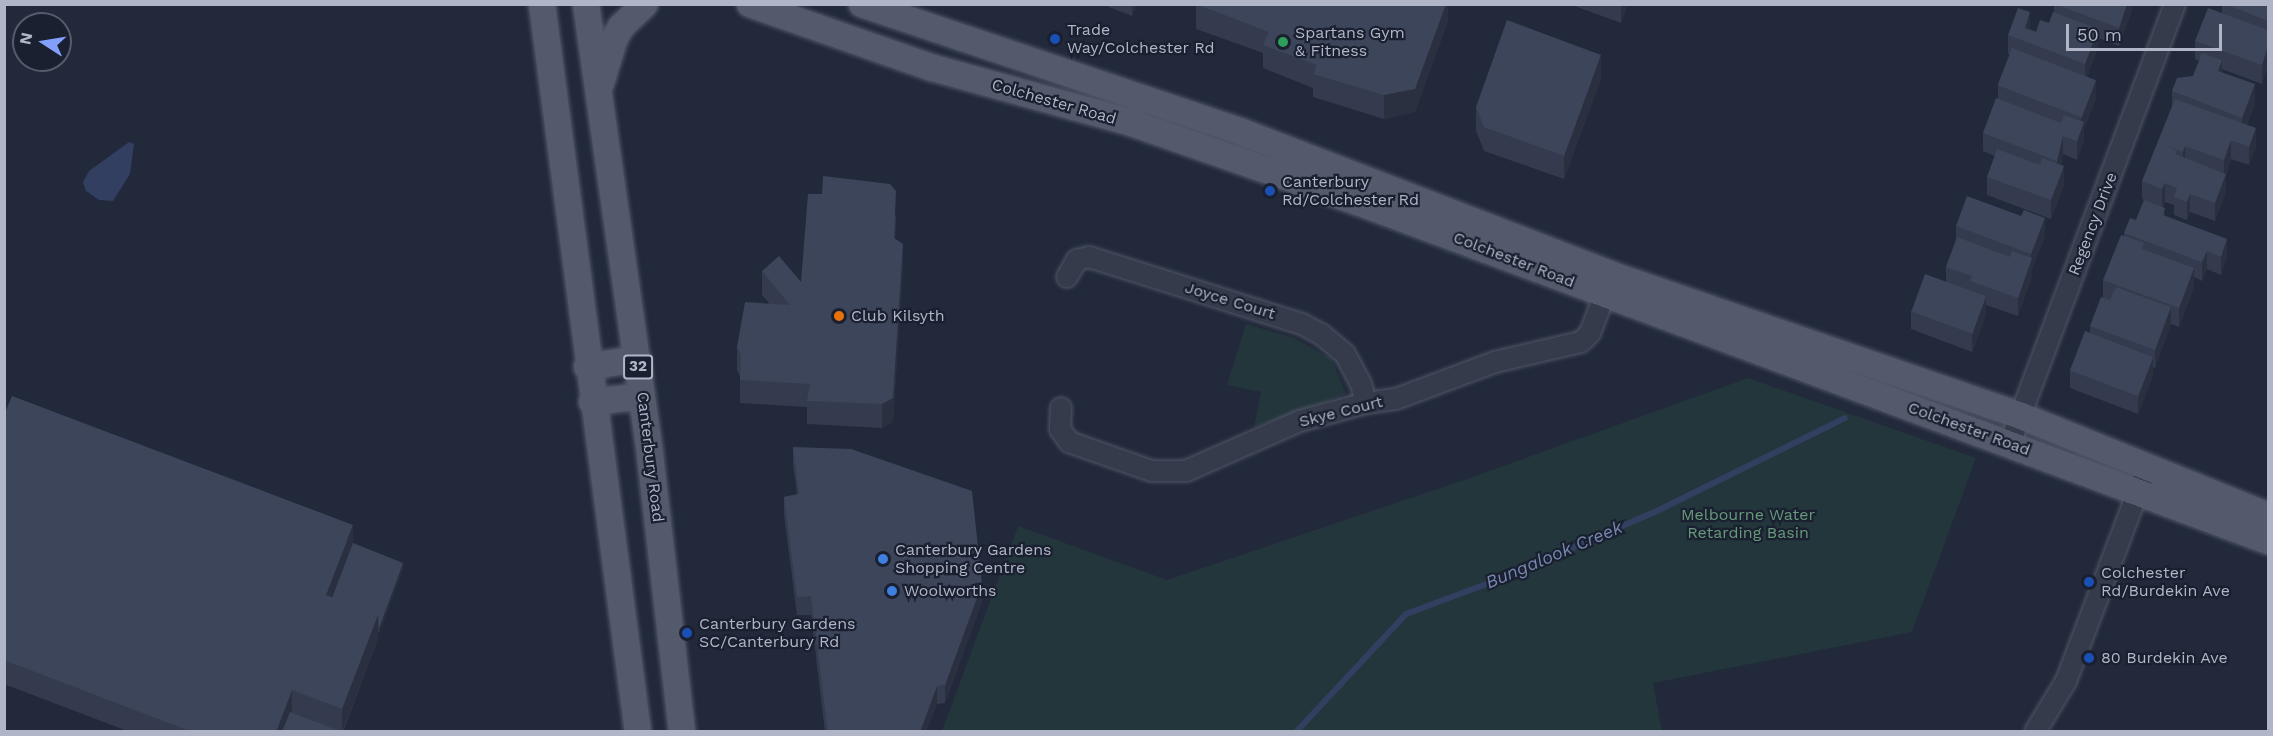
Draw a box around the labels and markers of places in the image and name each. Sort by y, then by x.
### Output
place label: Trade Way/Colchester Rd [1067,20,1215,58]
place label: Spartans Gym & Fitness [1295,23,1405,61]
marker: Trade Way/Colchester Rd [1048,32,1062,46]
marker: Spartans Gym & Fitness [1276,35,1290,49]
place label: Canterbury Rd/Colchester Rd [1282,172,1419,210]
marker: Canterbury Rd/Colchester Rd [1263,184,1277,198]
place label: Club Kilsyth [851,306,945,326]
marker: Club Kilsyth [832,309,846,323]
place label: Canterbury Gardens Shopping Centre [895,540,1052,578]
marker: Canterbury Gardens Shopping Centre [876,552,890,566]
place label: Colchester Rd/Burdekin Ave [2101,563,2231,601]
marker: Colchester Rd/Burdekin Ave [2082,575,2096,589]
place label: Woolworths [904,581,996,601]
marker: Woolworths [885,584,899,598]
place label: Canterbury Gardens SC/Canterbury Rd [699,614,856,652]
marker: Canterbury Gardens SC/Canterbury Rd [680,626,694,640]
place label: 80 Burdekin Ave [2101,648,2228,668]
marker: 80 Burdekin Ave [2082,651,2096,665]

